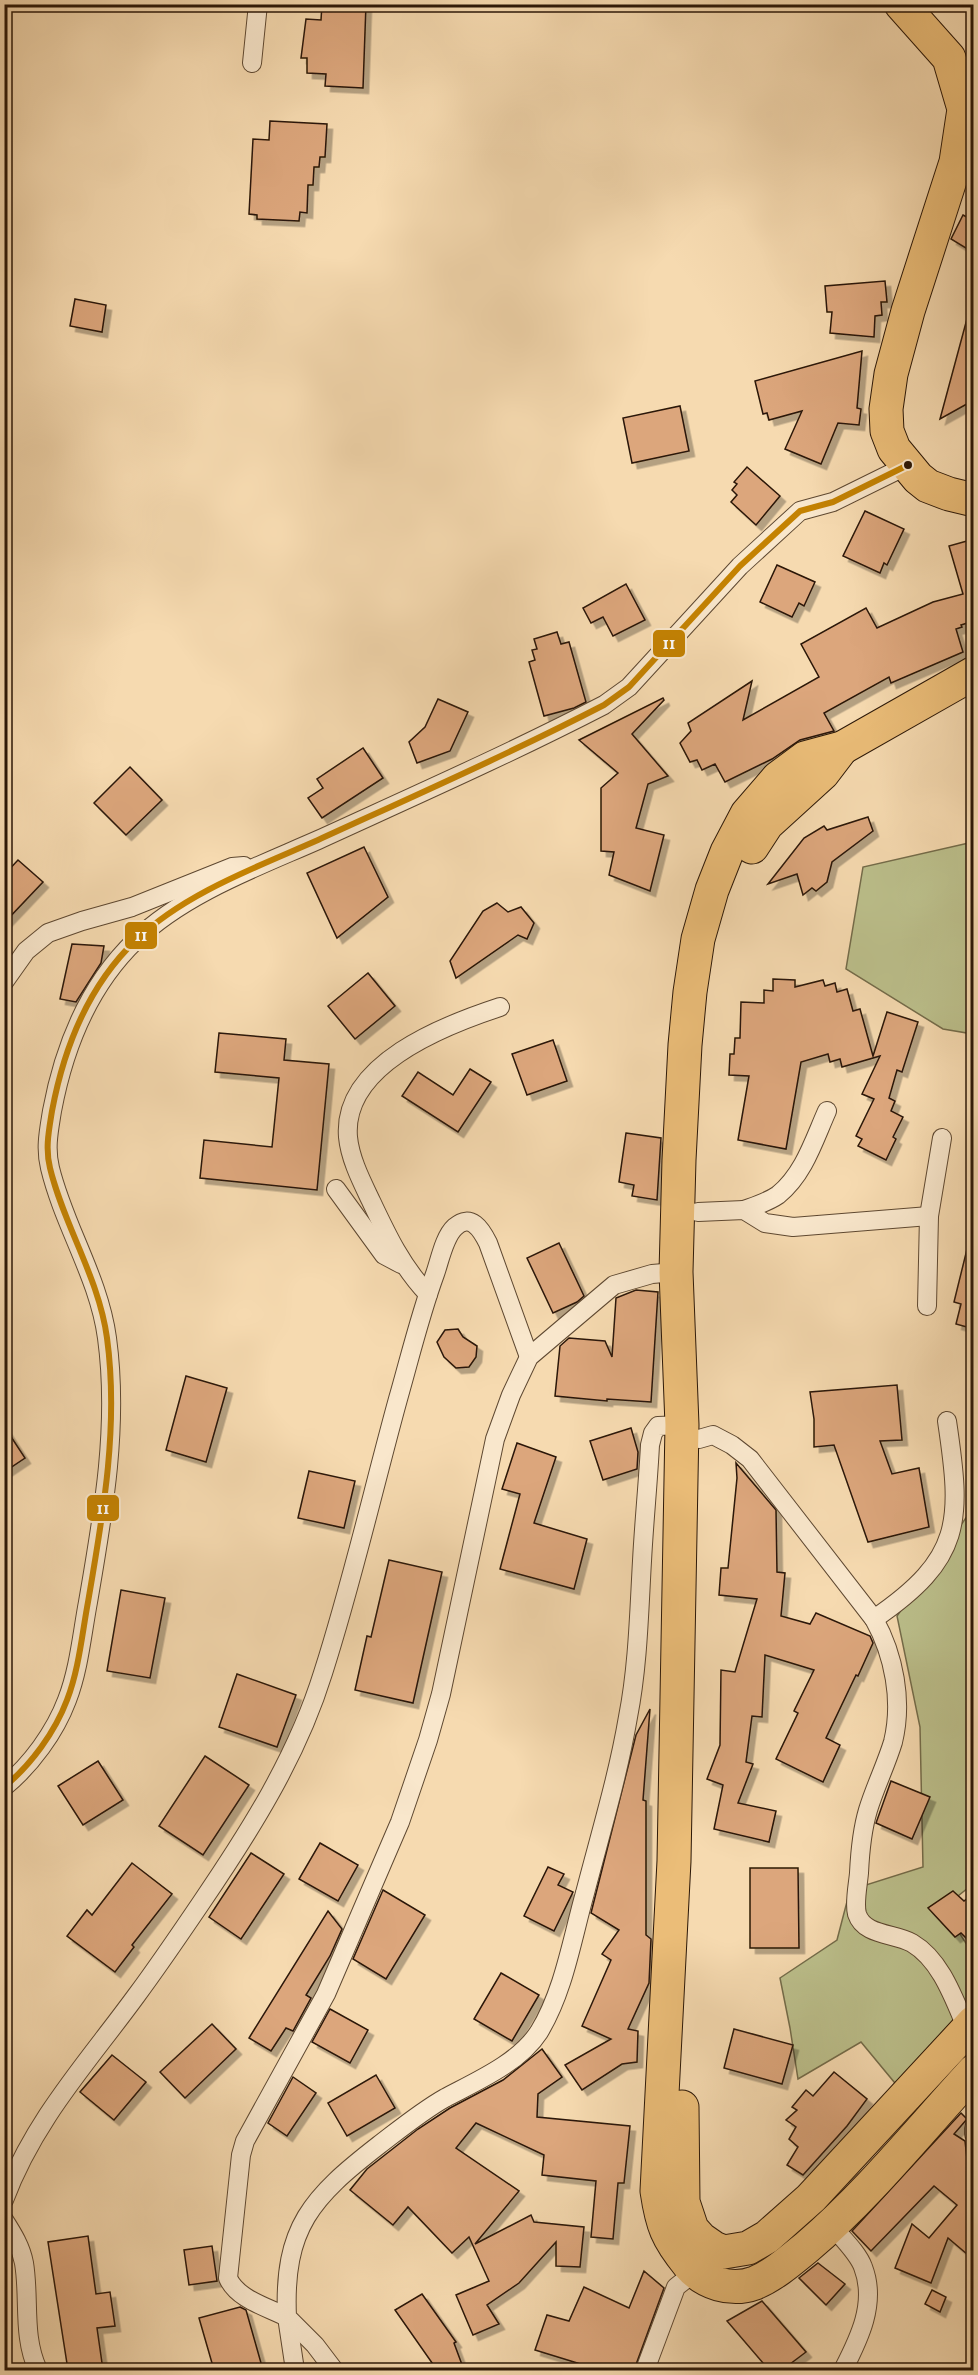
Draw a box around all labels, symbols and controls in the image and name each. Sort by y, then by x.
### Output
unlabelled marker [902,459,914,471]
line badge: 11 [652,629,686,658]
text: 11 [663,634,675,656]
line badge: 11 [124,921,158,950]
text: 11 [135,926,147,948]
line badge: 11 [86,1494,120,1522]
text: 11 [97,1499,109,1521]

